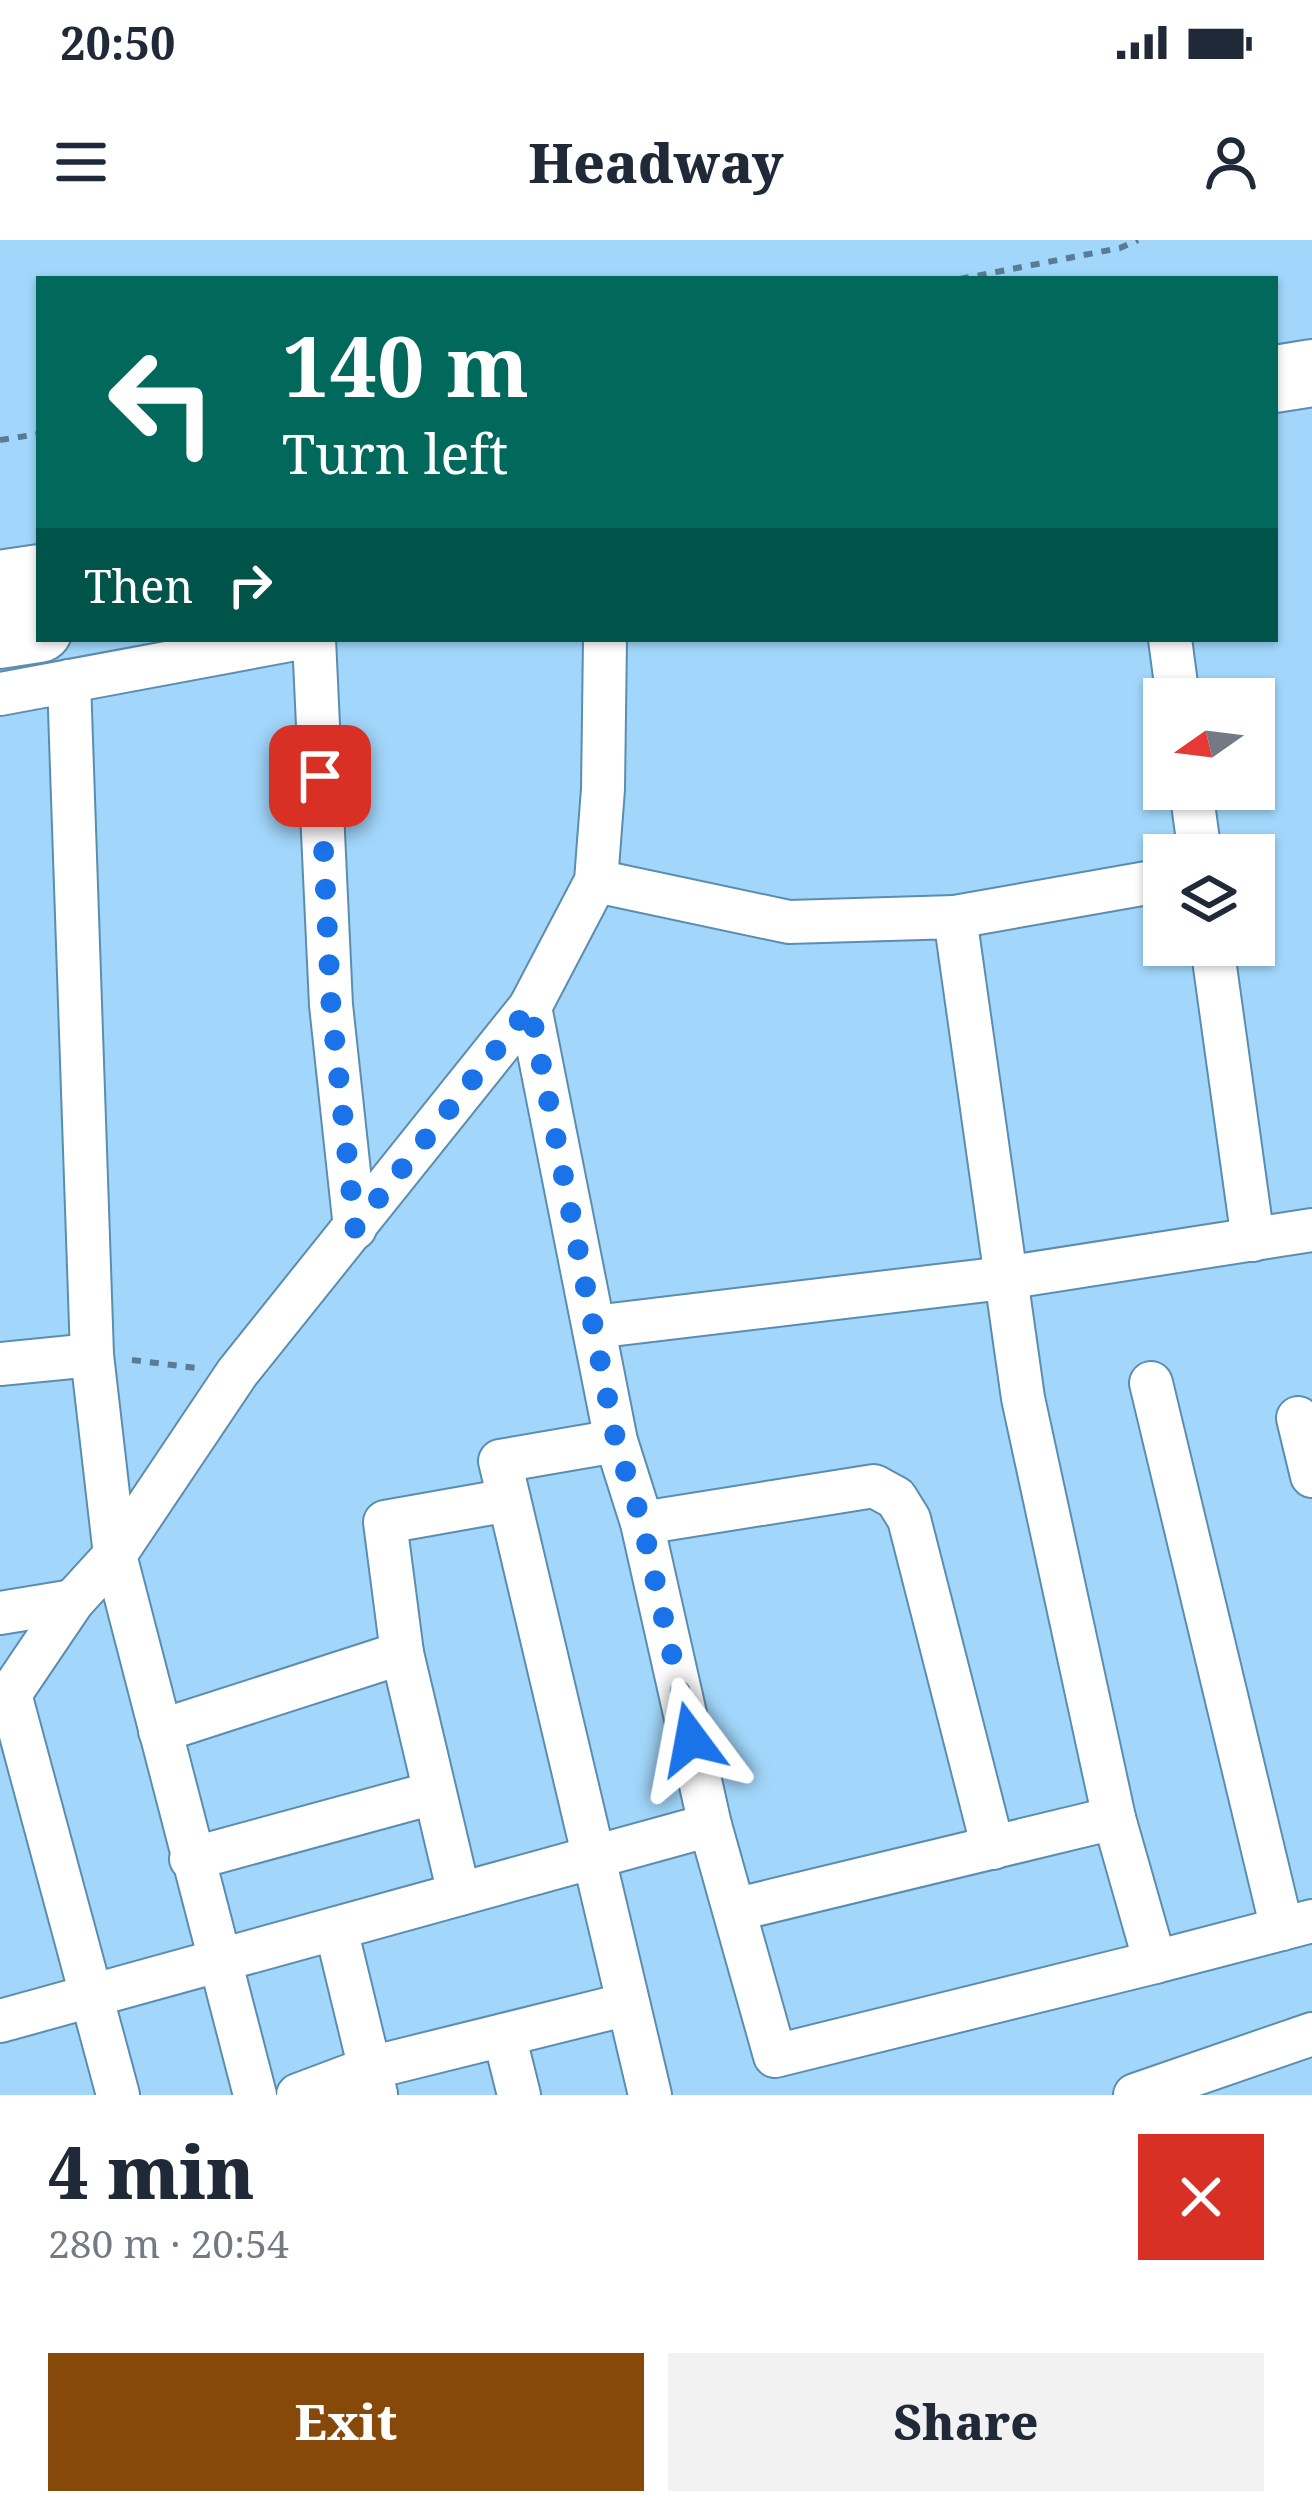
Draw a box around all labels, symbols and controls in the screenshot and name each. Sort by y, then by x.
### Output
text: 20:50 [60,12,175,73]
text: Headway [528,125,784,199]
icon: menu [48,129,114,195]
icon: person [1198,129,1264,195]
text: 140 m [282,307,529,422]
icon: left [84,324,240,480]
text: Turn left [282,416,508,490]
icon: right [217,552,283,618]
text: Then [84,555,193,616]
north arrow [1143,678,1275,810]
map controls [1143,678,1275,966]
pin [269,725,371,827]
icon: arrive [287,743,353,809]
button: layers [1143,834,1275,966]
position arrow [628,1676,754,1802]
text: 4 min [48,2122,255,2220]
button: close [1138,2134,1264,2260]
text: 280 m · 20:54 [48,2216,289,2269]
button: Exit [48,2353,644,2491]
button: Share [668,2353,1264,2491]

